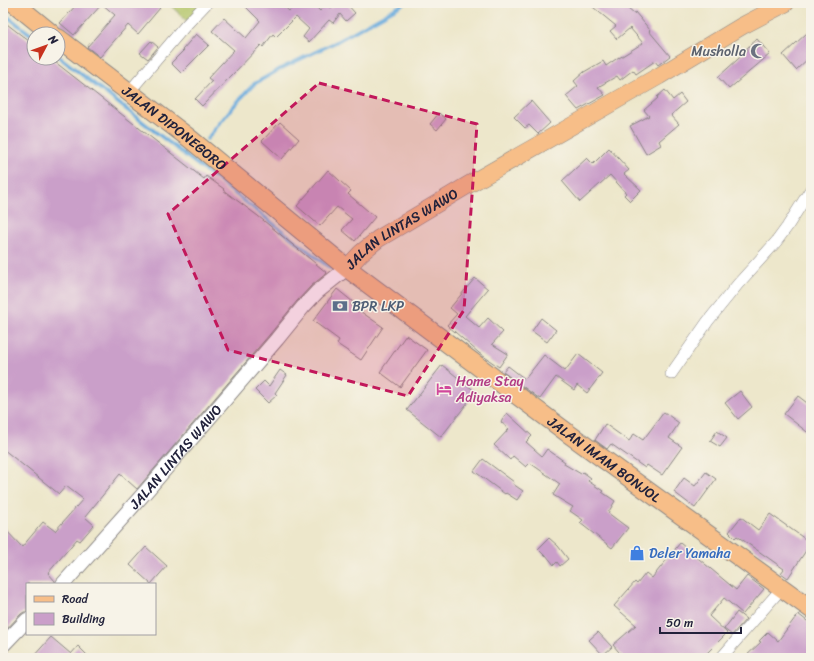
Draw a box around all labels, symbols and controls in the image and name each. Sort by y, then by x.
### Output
north arrow [26,26,66,66]
text: N [43,30,63,49]
place label: Musholla [691,39,746,64]
mosque icon: Musholla [749,42,767,60]
street label: JALAN DIPONEGORO [115,78,232,177]
street label: JALAN LINTAS WAWO [339,181,463,276]
place label: BPR LKP [352,294,404,319]
bank icon: BPR LKP [331,297,349,315]
place label: Home Stay Adiyaksa [455,369,525,410]
hotel icon: Home Stay Adiyaksa [435,380,453,398]
street label: JALAN LINTAS WAWO [123,399,229,516]
street label: JALAN IMAM BONJOL [541,409,666,510]
place label: Deler Yamaha [649,541,732,566]
shop icon: Deler Yamaha [628,544,646,562]
legend [26,583,156,635]
text: Road [62,588,89,610]
text: Building [62,608,105,630]
scale bar [660,609,741,635]
text: 50 m [666,612,693,634]

